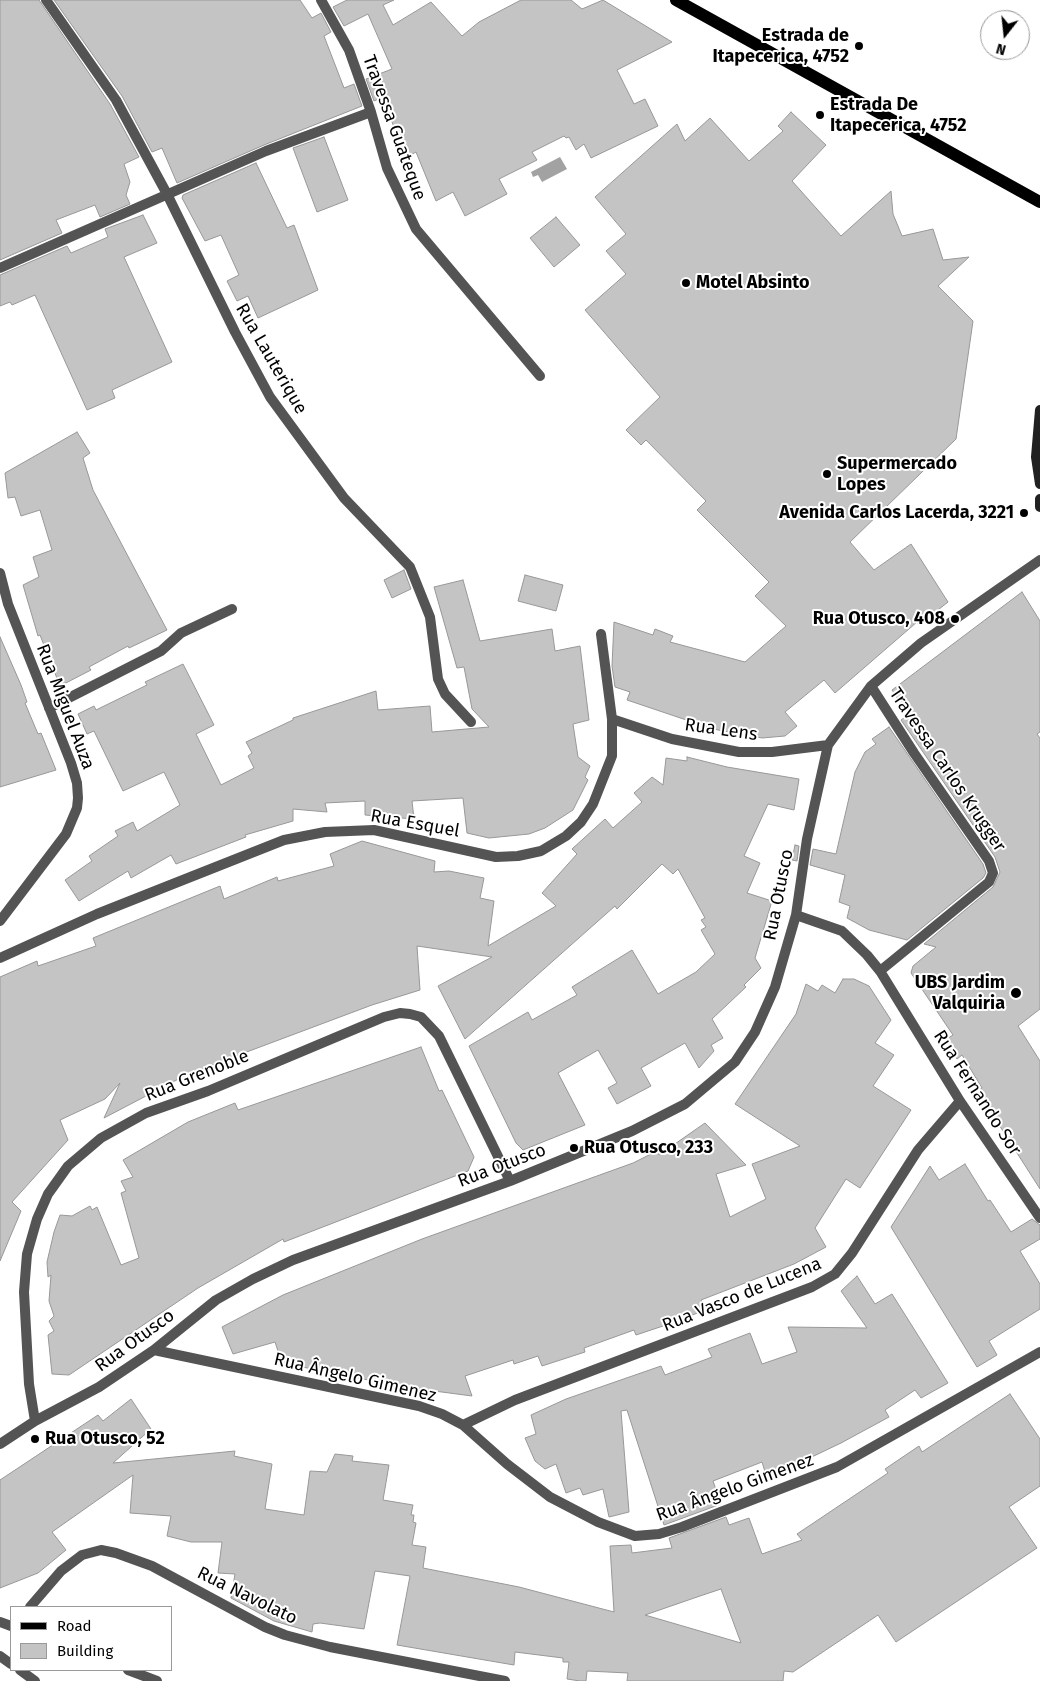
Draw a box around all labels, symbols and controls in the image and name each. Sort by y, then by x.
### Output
north arrow [980,10,1030,60]
place label: Estrada de Itapecerica, 4752 [712,25,849,68]
text: N [994,39,1008,58]
marker: Estrada de Itapecerica, 4752 [853,40,865,52]
street label: Travessa Guateque [358,52,430,204]
place label: Estrada De Itapecerica, 4752 [830,94,967,136]
marker: Estrada De Itapecerica, 4752 [814,109,826,121]
place label: Motel Absinto [696,272,809,294]
marker: Motel Absinto [680,277,692,289]
street label: Rua Lauterique [231,300,311,418]
place label: Supermercado Lopes [837,453,957,496]
marker: Supermercado Lopes [821,468,833,480]
place label: Avenida Carlos Lacerda, 3221 [779,502,1014,524]
marker: Avenida Carlos Lacerda, 3221 [1018,507,1030,519]
place label: Rua Otusco, 408 [813,608,945,630]
marker: Rua Otusco, 408 [949,613,961,625]
street label: Rua Miguel Auza [31,641,99,773]
street label: Travessa Carlos Krugger [884,684,1010,856]
street label: Rua Lens [683,714,759,746]
street label: Rua Esquel [369,806,461,842]
street label: Rua Otusco [760,848,798,942]
place label: UBS Jardim Valquiria [915,972,1005,1014]
marker: UBS Jardim Valquiria [1009,986,1023,1000]
street label: Rua Fernando Sor [928,1026,1026,1160]
street label: Rua Grenoble [142,1045,252,1107]
place label: Rua Otusco, 233 [584,1137,713,1159]
street label: Rua Otusco [455,1139,549,1193]
marker: Rua Otusco, 233 [568,1142,580,1154]
street label: Rua Vasco de Lucena [659,1253,825,1337]
street label: Rua Otusco [91,1305,179,1377]
street label: Rua Ângelo Gimenez [272,1349,438,1407]
place label: Rua Otusco, 52 [45,1428,165,1450]
marker: Rua Otusco, 52 [29,1433,41,1445]
street label: Rua Ângelo Gimenez [653,1449,817,1527]
street label: Rua Navolato [193,1562,301,1630]
legend [10,1606,172,1671]
text: Road [57,1617,92,1635]
text: Building [57,1642,113,1660]

